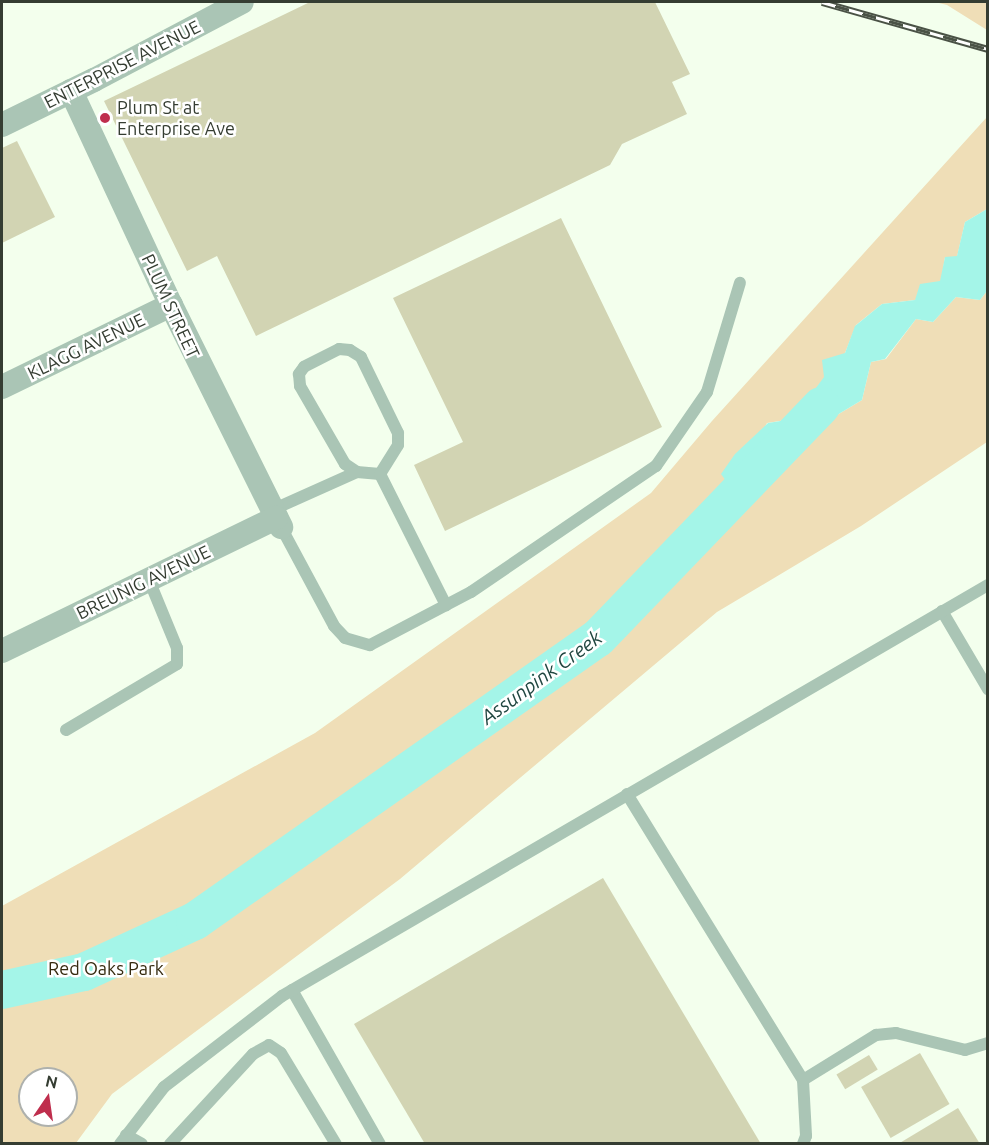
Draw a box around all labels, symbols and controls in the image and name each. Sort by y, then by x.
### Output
street label: ENTERPRISE AVENUE [40,15,204,113]
place label: Plum St at Enterprise Ave [117,97,235,140]
marker: Plum St at Enterprise Ave [98,111,112,125]
street label: PLUM STREET [137,250,205,362]
street label: KLAGG AVENUE [24,308,148,384]
street label: BREUNIG AVENUE [73,540,213,624]
water label: Assunpink Creek [476,625,606,729]
park label: Red Oaks Park [48,957,164,979]
north arrow [18,1067,78,1127]
text: N [44,1071,59,1092]

